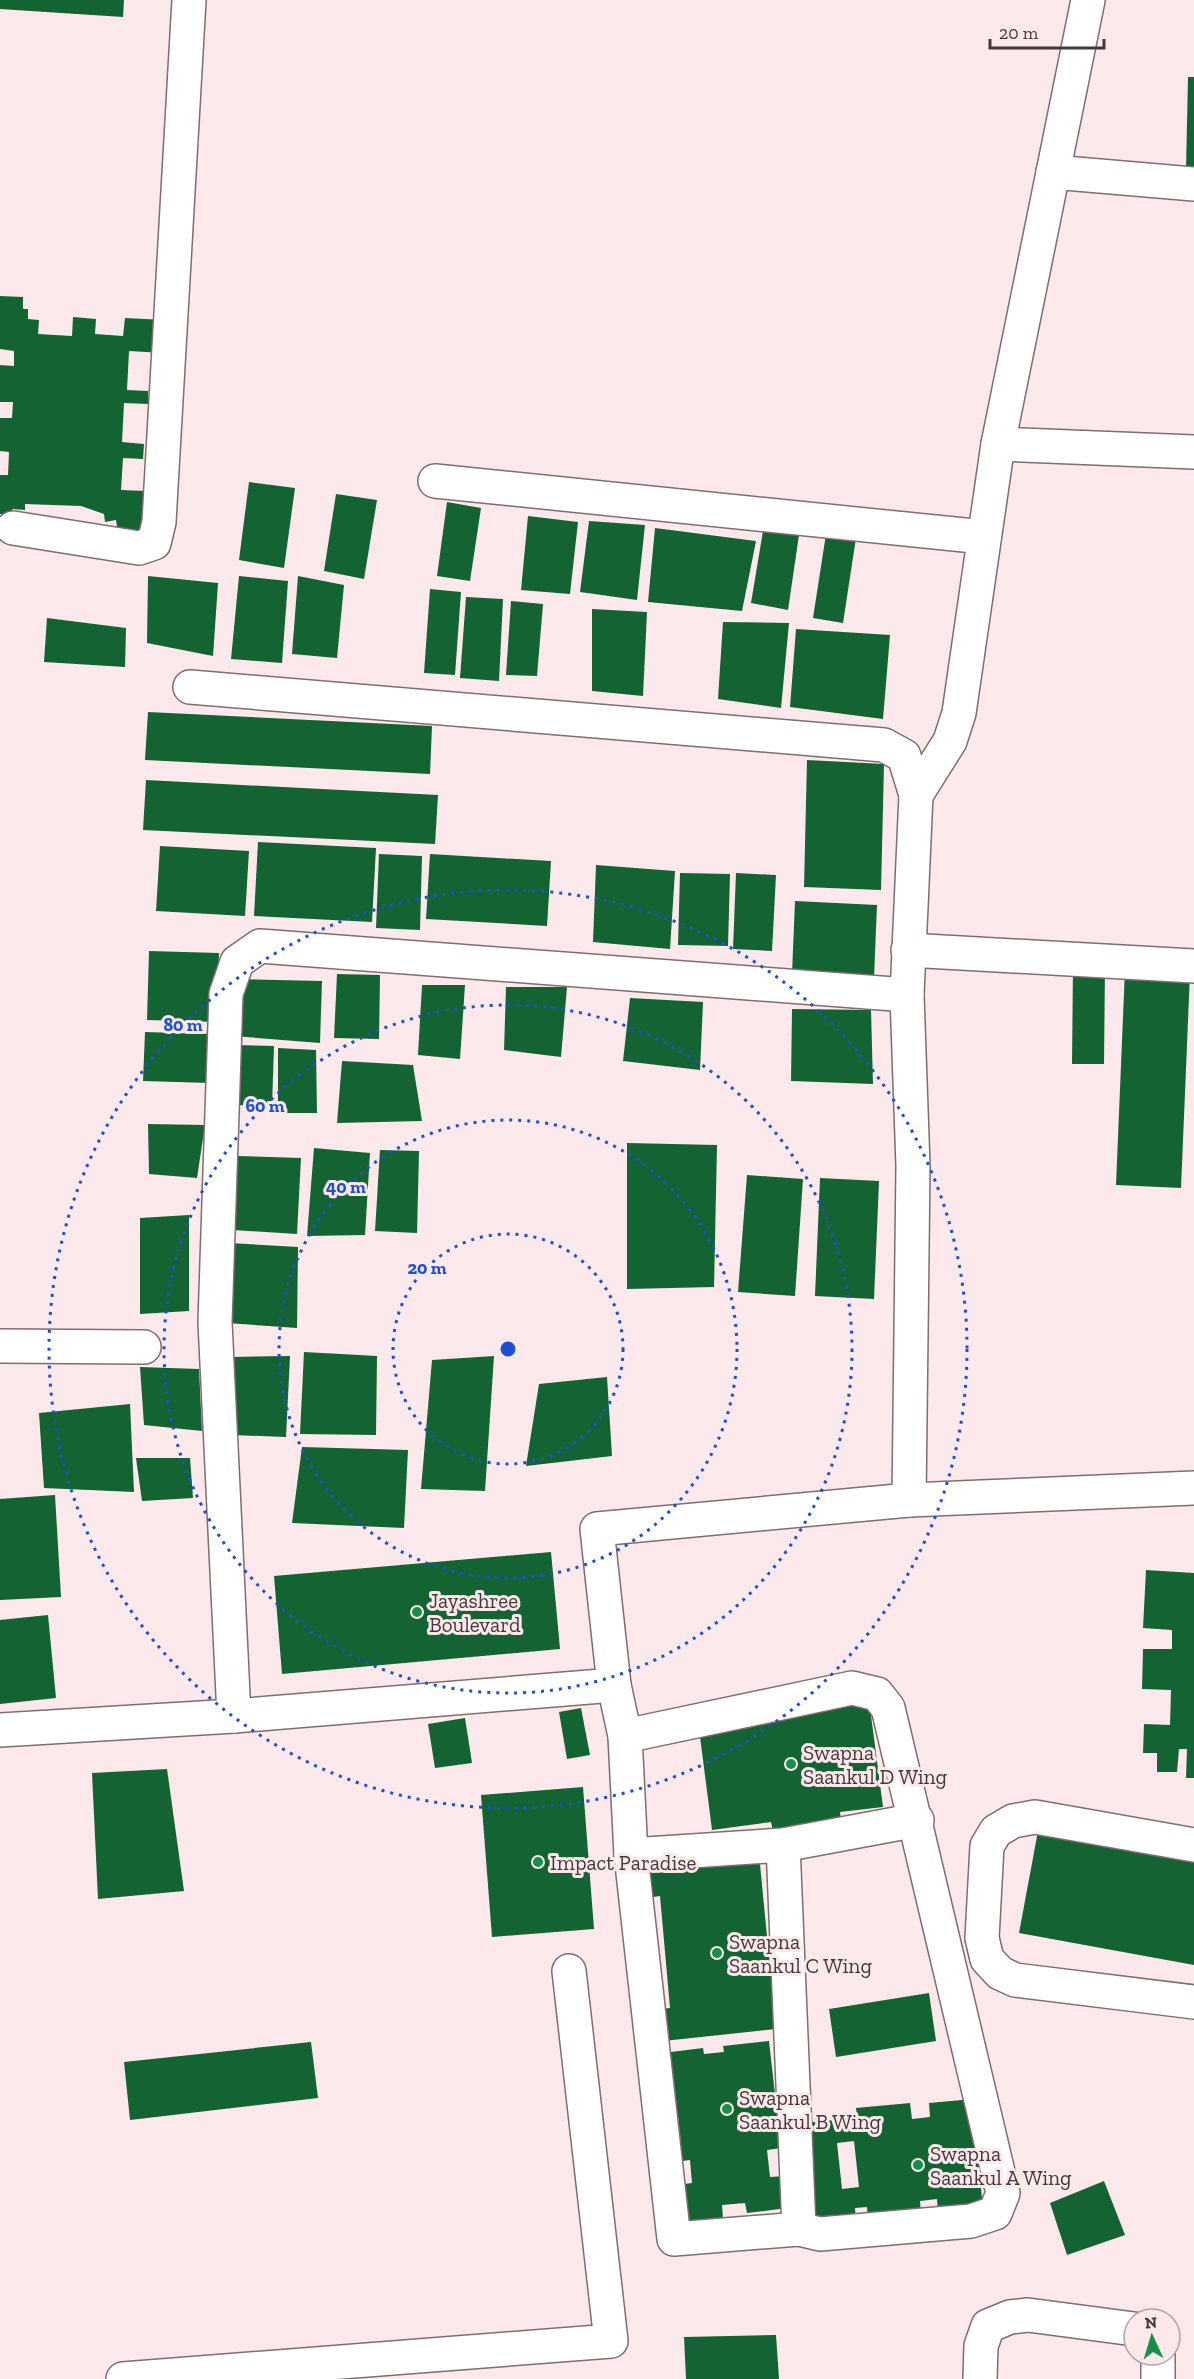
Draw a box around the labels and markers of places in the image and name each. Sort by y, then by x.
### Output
centre of rings [498,1339,518,1359]
place label: Jayashree Boulevard [429,1588,521,1637]
marker: Jayashree Boulevard [410,1605,424,1619]
place label: Swapna Saankul D Wing [803,1740,948,1789]
marker: Swapna Saankul D Wing [784,1757,798,1771]
place label: Impact Paradise [550,1850,696,1875]
marker: Impact Paradise [531,1855,545,1869]
place label: Swapna Saankul C Wing [729,1929,872,1978]
marker: Swapna Saankul C Wing [710,1946,724,1960]
place label: Swapna Saankul B Wing [739,2085,881,2134]
marker: Swapna Saankul B Wing [720,2102,734,2116]
place label: Swapna Saankul A Wing [930,2141,1072,2190]
marker: Swapna Saankul A Wing [911,2158,925,2172]

